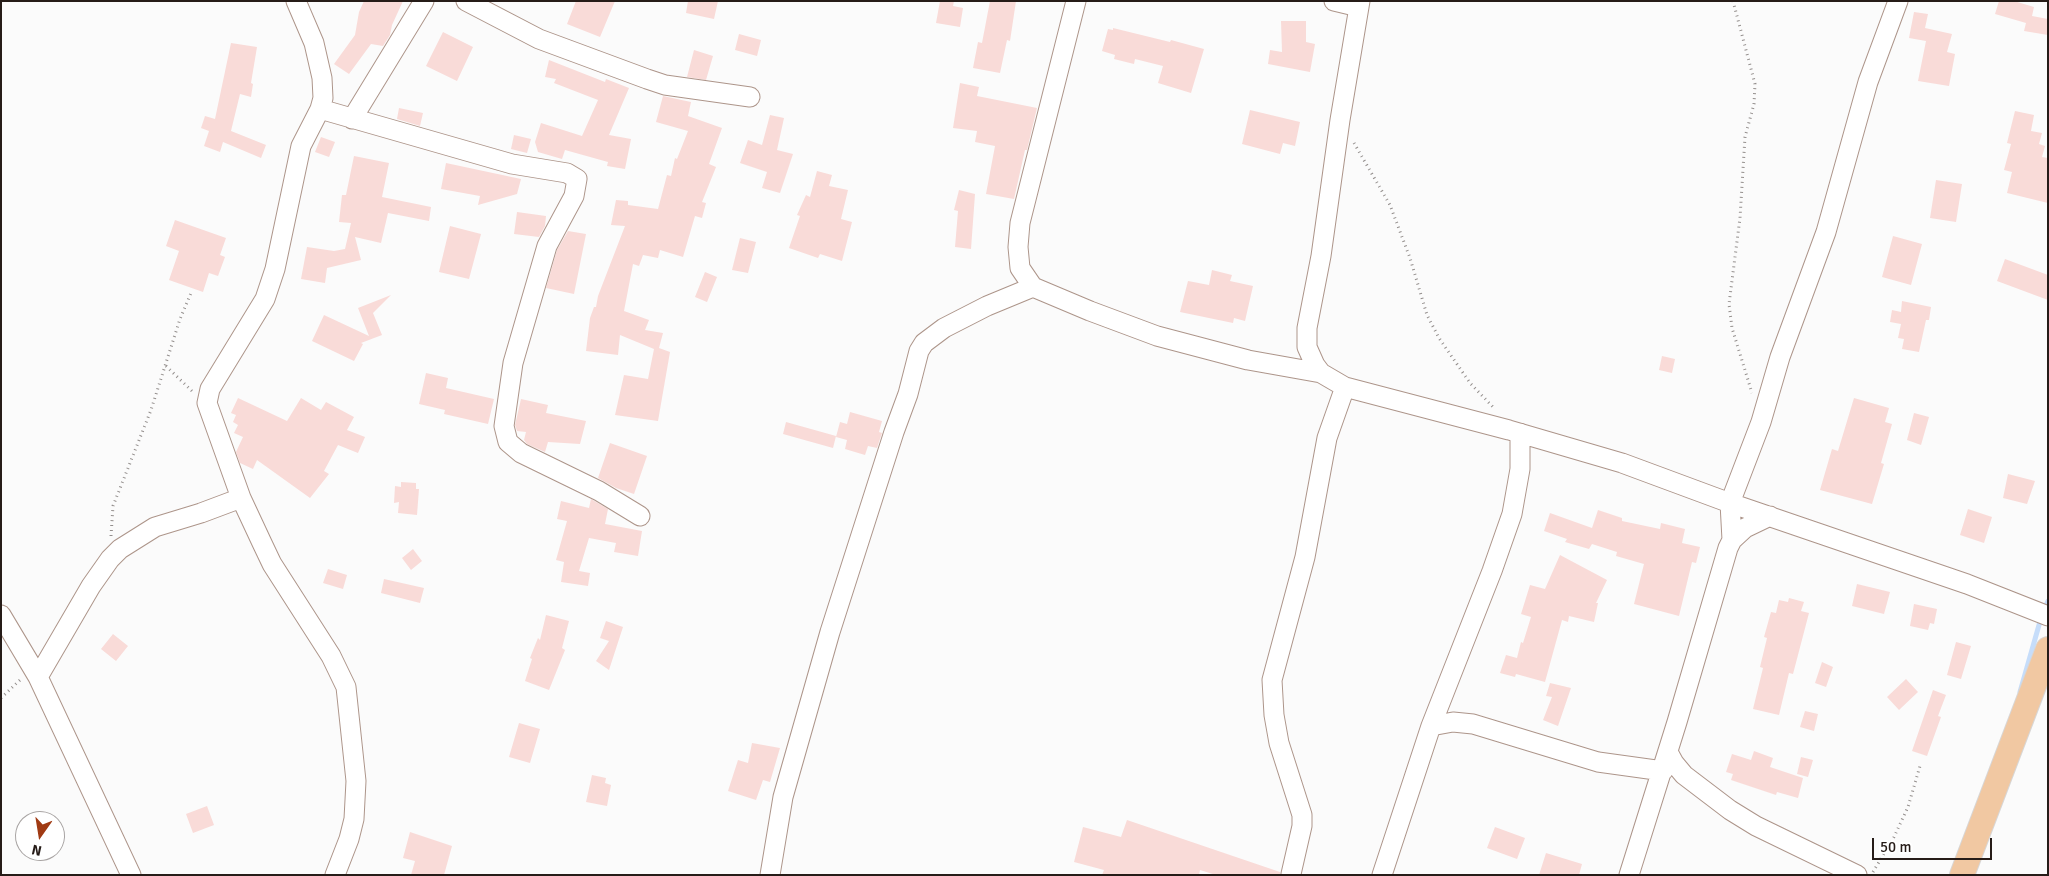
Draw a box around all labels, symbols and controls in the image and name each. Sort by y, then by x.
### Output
north arrow [15,811,65,861]
scale bar [1874,828,1994,860]
text: 50 m [1880,838,1911,856]
text: N [30,841,43,860]

